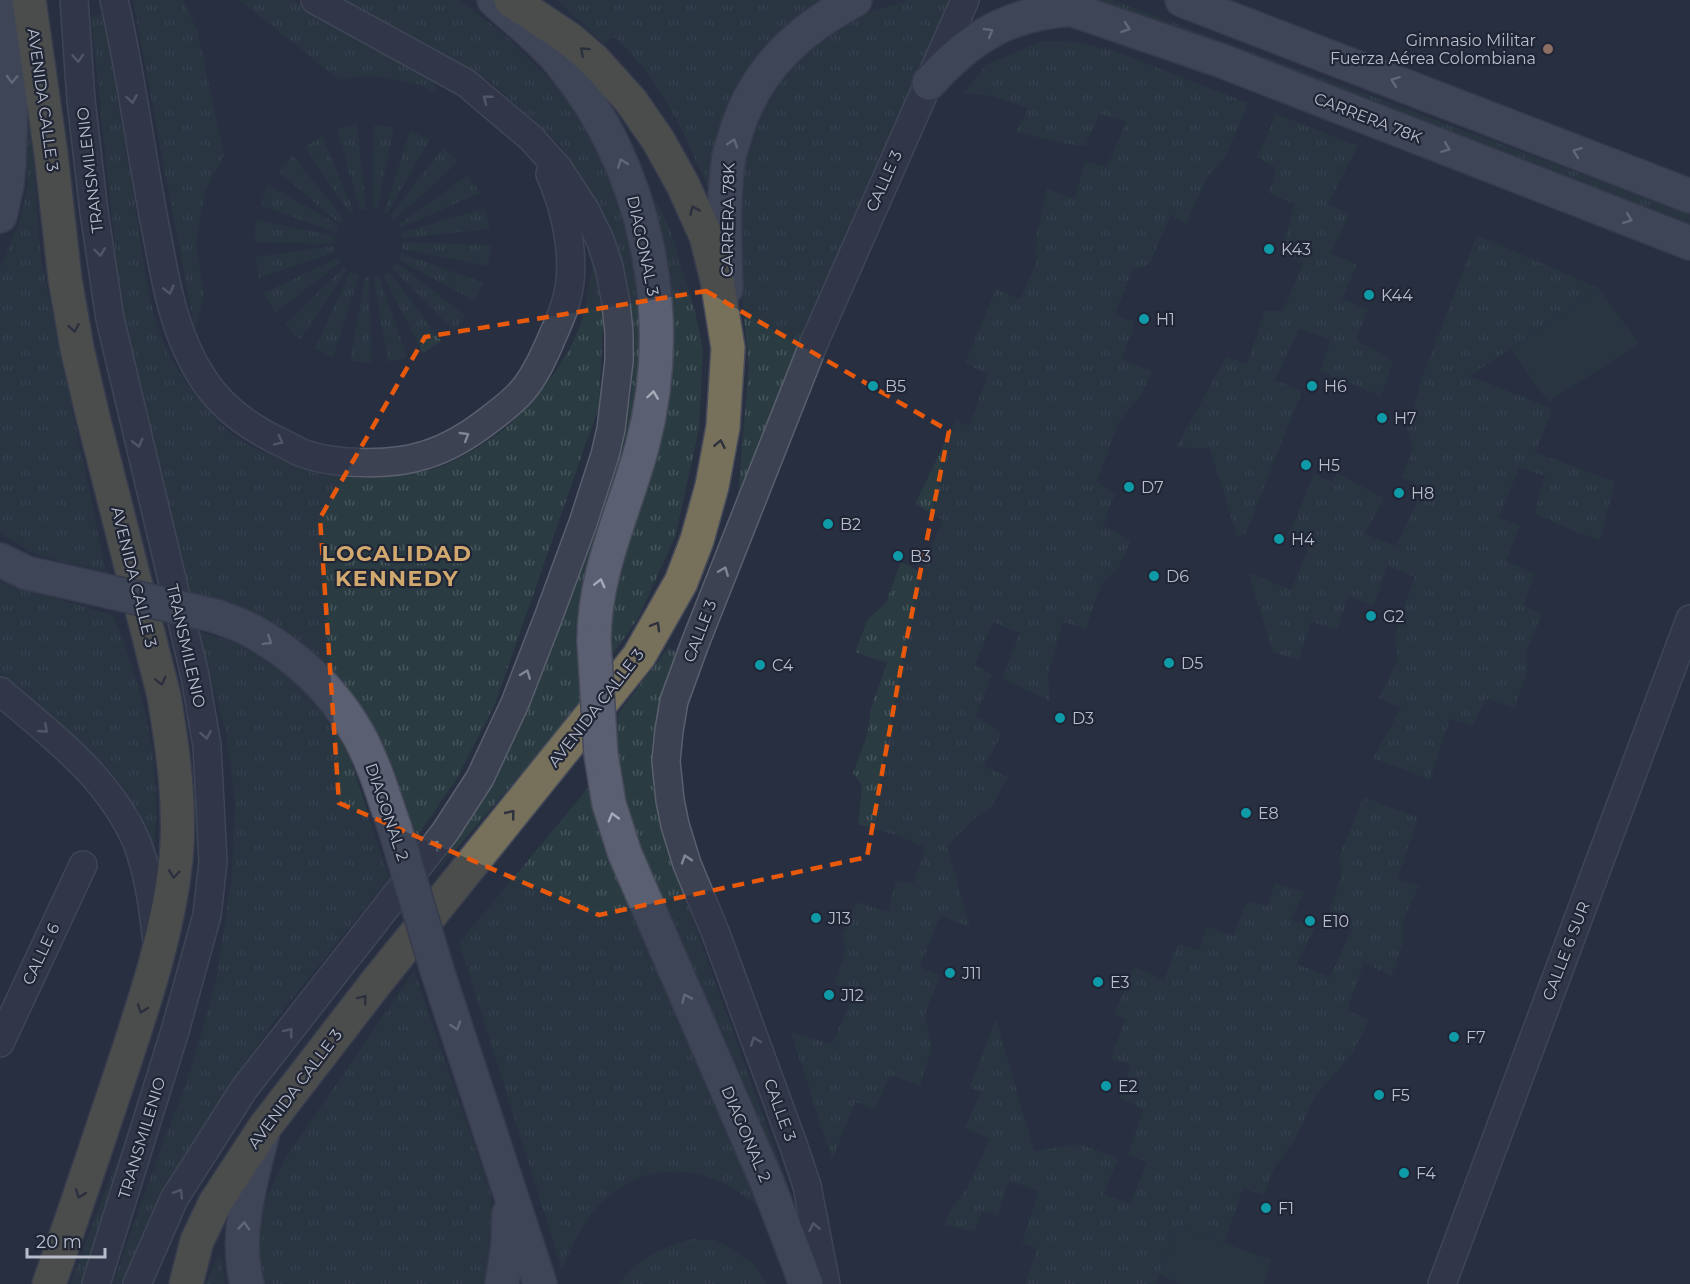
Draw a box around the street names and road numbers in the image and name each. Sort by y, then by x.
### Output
street label: AVENIDA CALLE 3 [24,27,62,173]
street label: CARRERA 78K [1311,89,1425,148]
street label: TRANSMILENIO [73,106,107,234]
street label: CALLE 3 [862,147,906,215]
street label: CARRERA 78K [718,162,739,277]
street label: DIAGONAL 3 [623,194,663,298]
street label: AVENIDA CALLE 3 [107,505,161,649]
street label: TRANSMILENIO [163,582,209,710]
street label: CALLE 3 [679,597,721,665]
street label: AVENIDA CALLE 3 [544,645,648,771]
street label: DIAGONAL 2 [361,761,413,863]
street label: CALLE 6 SUR [1538,899,1594,1003]
street label: CALLE 6 [18,920,64,988]
street label: AVENIDA CALLE 3 [244,1026,346,1152]
street label: TRANSMILENIO [114,1075,170,1201]
street label: CALLE 3 [760,1076,800,1144]
street label: DIAGONAL 2 [717,1083,775,1185]

